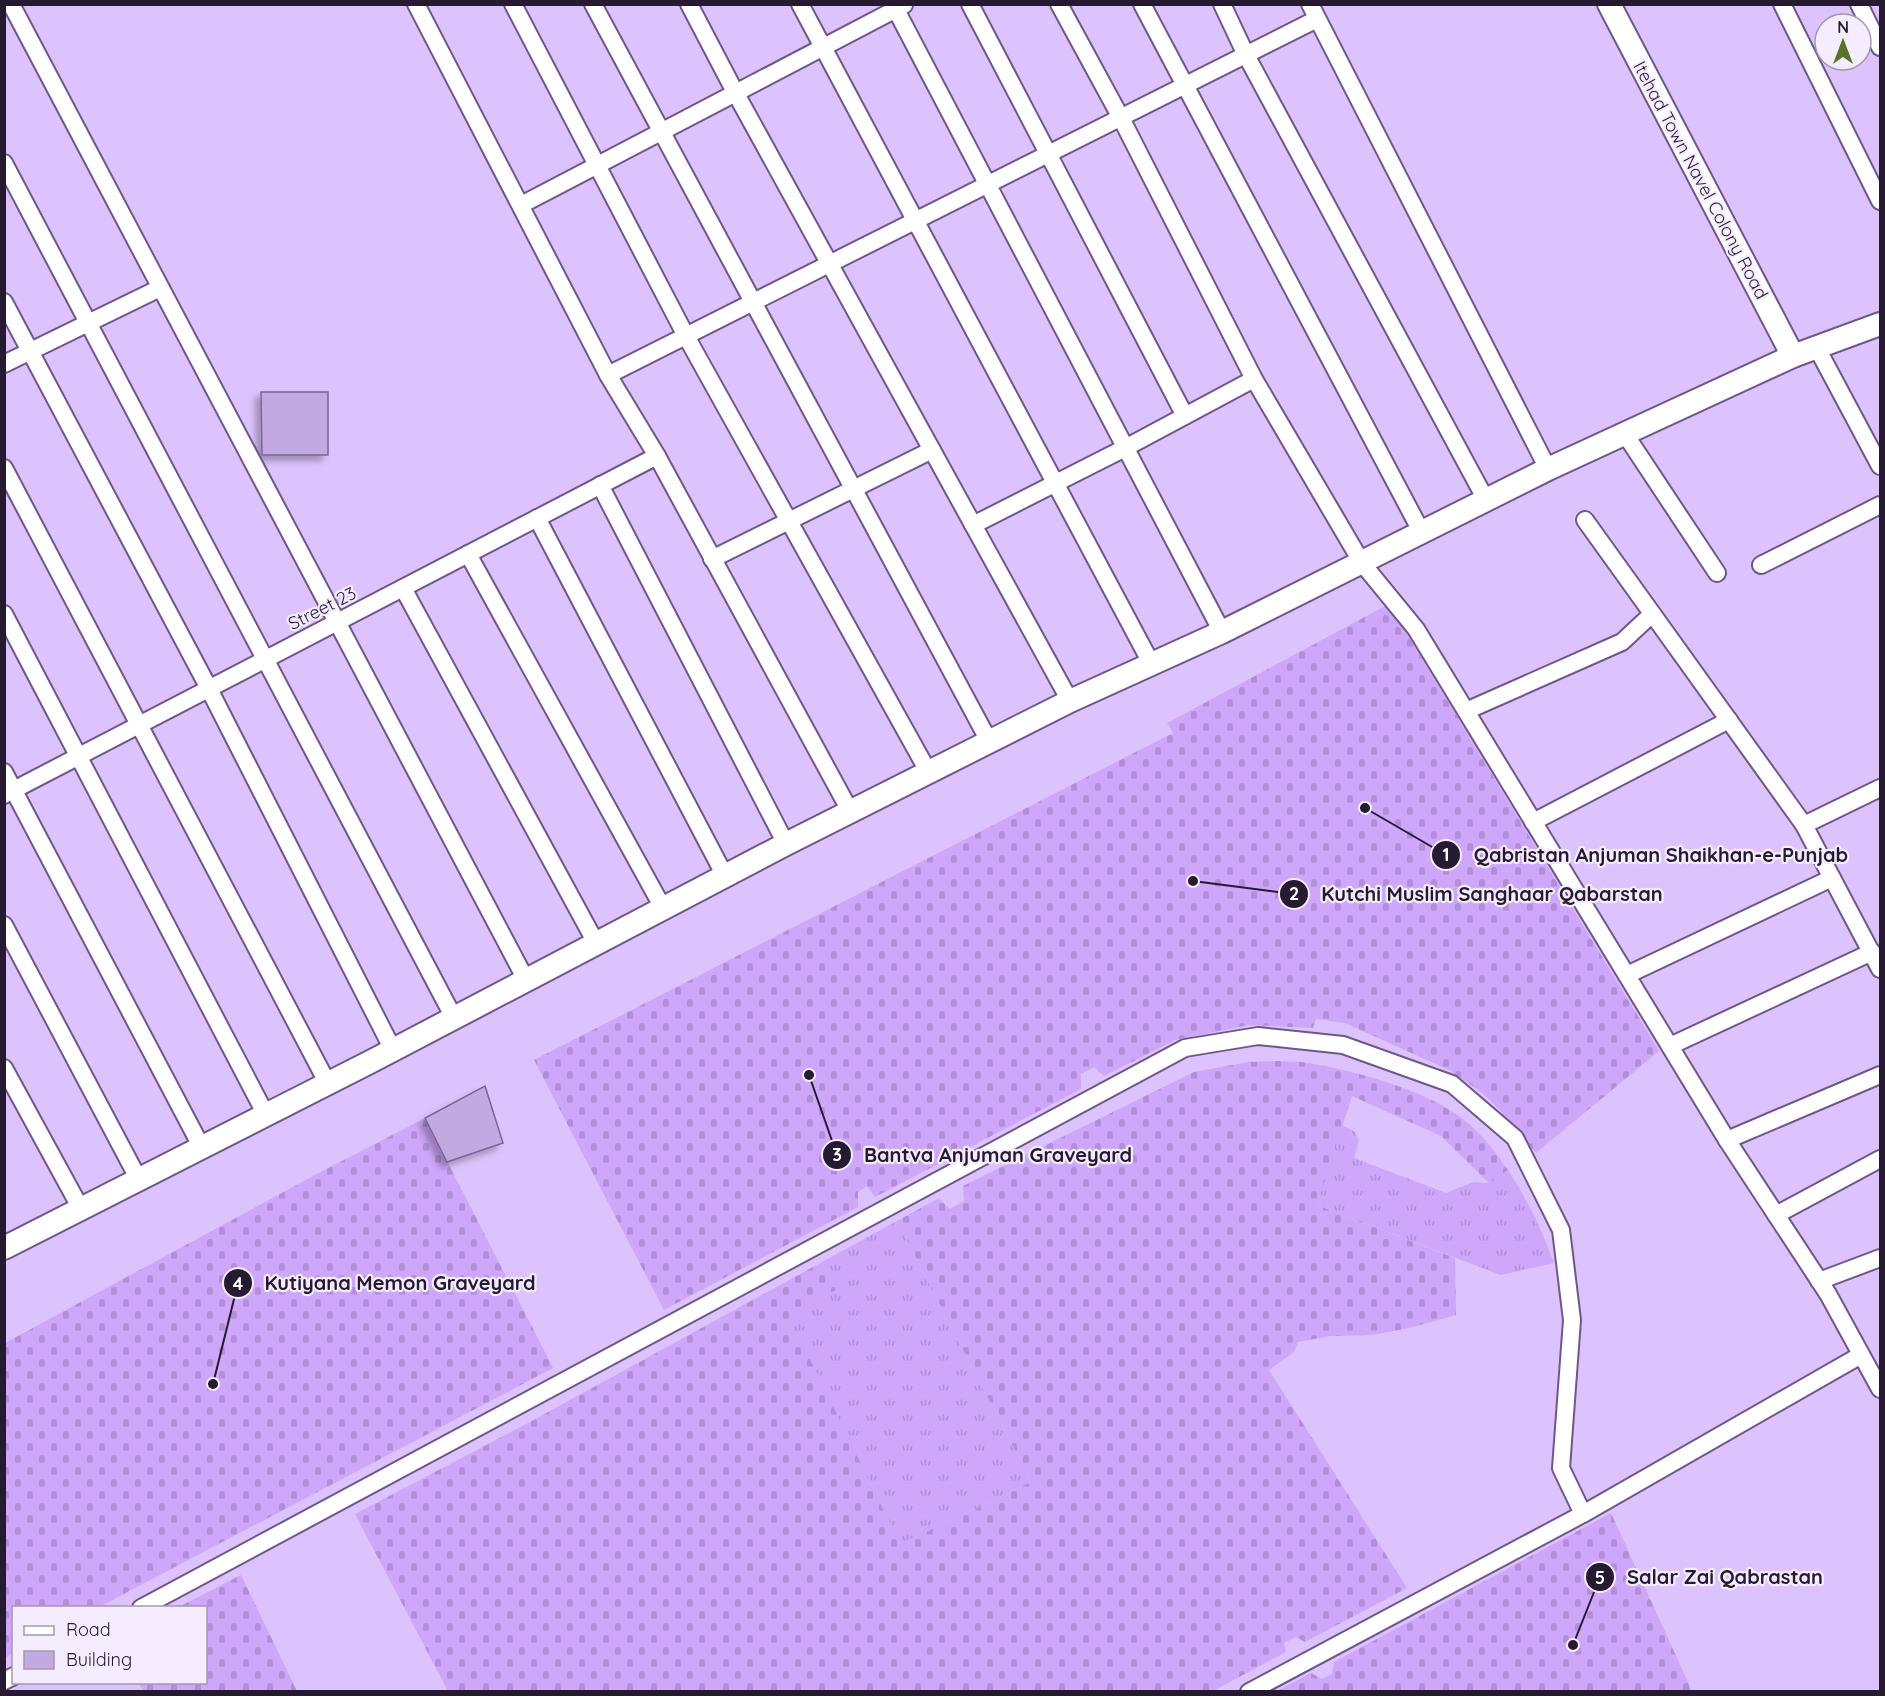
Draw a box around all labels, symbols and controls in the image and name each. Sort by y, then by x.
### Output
north arrow [1813,12,1873,72]
text: N [1837,17,1849,37]
street label: Itehad Town Navel Colony Road [1628,57,1774,303]
street label: Street 23 [284,581,360,635]
callout: Qabristan Anjuman Shaikhan-e-Punjab [1431,836,1860,874]
text: Qabristan Anjuman Shaikhan-e-Punjab [1474,842,1848,867]
text: 1 [1442,843,1450,866]
callout: Kutchi Muslim Sanghaar Qabarstan [1279,875,1675,913]
text: Kutchi Muslim Sanghaar Qabarstan [1321,881,1663,906]
text: 2 [1289,882,1299,905]
callout: Bantva Anjuman Graveyard [822,1136,1144,1174]
text: Bantva Anjuman Graveyard [864,1142,1132,1167]
text: 3 [832,1143,842,1166]
callout: Kutiyana Memon Graveyard [223,1264,548,1302]
text: Kutiyana Memon Graveyard [264,1270,536,1295]
text: 4 [233,1272,244,1295]
callout: Salar Zai Qabrastan [1585,1558,1835,1596]
text: Salar Zai Qabrastan [1627,1564,1823,1589]
text: 5 [1595,1566,1605,1589]
legend [12,1606,207,1684]
text: Road [66,1618,111,1641]
text: Building [66,1648,132,1671]

